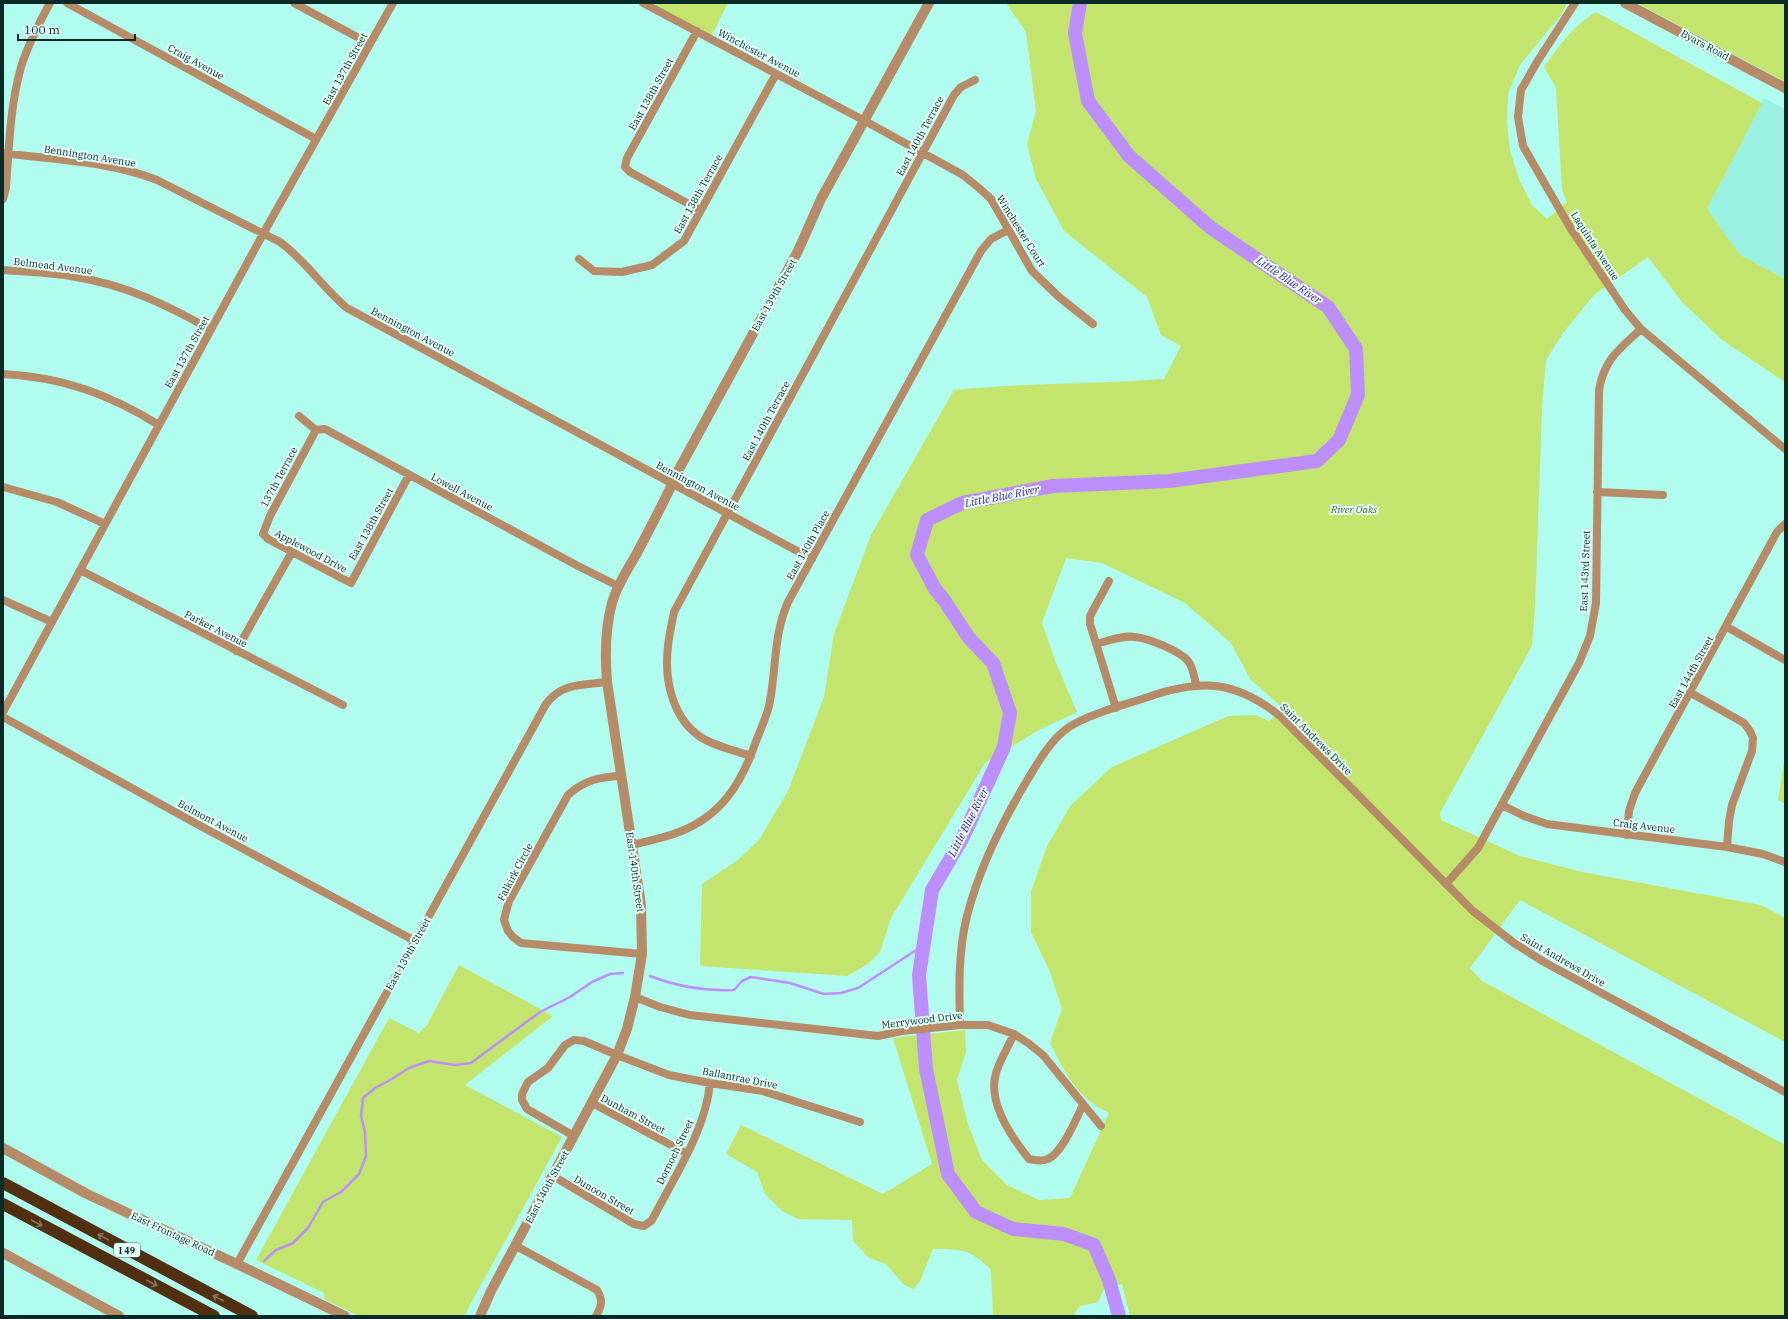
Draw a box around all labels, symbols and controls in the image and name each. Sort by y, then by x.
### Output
scale bar [18,16,135,42]
text: 100 m [24,22,60,37]
street label: Winchester Avenue [716,26,802,80]
street label: Byars Road [1679,27,1731,63]
street label: East 137th Street [320,30,370,107]
street label: Craig Avenue [166,41,226,83]
street label: East 138th Street [626,55,676,132]
street label: East 140th Terrace [893,94,947,178]
street label: Bennington Avenue [43,142,137,170]
street label: East 138th Terrace [671,152,725,236]
street label: Winchester Court [994,193,1049,270]
street label: Laquinta Avenue [1568,209,1622,283]
water label: Little Blue River [1253,253,1325,308]
street label: Belmead Avenue [13,255,93,277]
street label: East 139th Street [749,256,799,333]
street label: Bennington Avenue [369,304,457,360]
street label: East 137th Street [162,313,212,390]
street label: East 140th Terrace [739,379,793,463]
street label: 137th Terrace [258,445,300,509]
street label: Bennington Avenue [654,458,742,514]
street label: Lowell Avenue [429,470,495,514]
water label: Little Blue River [963,482,1042,510]
street label: East 138th Street [346,485,396,562]
park label: River Oaks [1330,503,1377,516]
street label: East 140th Place [783,508,833,582]
street label: Applewood Drive [273,526,349,576]
street label: East 143rd Street [1577,530,1593,612]
street label: Parker Avenue [182,608,250,650]
street label: East 144th Street [1666,633,1716,710]
street label: Saint Andrews Drive [1277,700,1355,778]
water label: Little Blue River [944,784,992,860]
street label: Belmont Avenue [176,797,250,845]
street label: Craig Avenue [1612,816,1676,836]
street label: East 140th Street [623,831,647,913]
street label: Falkirk Circle [494,841,536,903]
street label: East 139th Street [383,915,433,992]
street label: Saint Andrews Drive [1518,930,1608,990]
street label: Merrywood Drive [881,1009,963,1031]
street label: Ballantrae Drive [701,1064,779,1092]
street label: Dunham Street [598,1092,668,1137]
street label: Dornoch Street [654,1117,697,1187]
street label: East 140th Street [522,1148,572,1226]
street label: Dunoon Street [571,1172,637,1218]
street label: East Frontage Road [129,1209,217,1259]
one-way arrow [31,1219,43,1227]
one-way arrow [97,1232,109,1240]
road number: I 49 [114,1243,140,1257]
one-way arrow [146,1280,158,1288]
one-way arrow [212,1293,224,1301]

